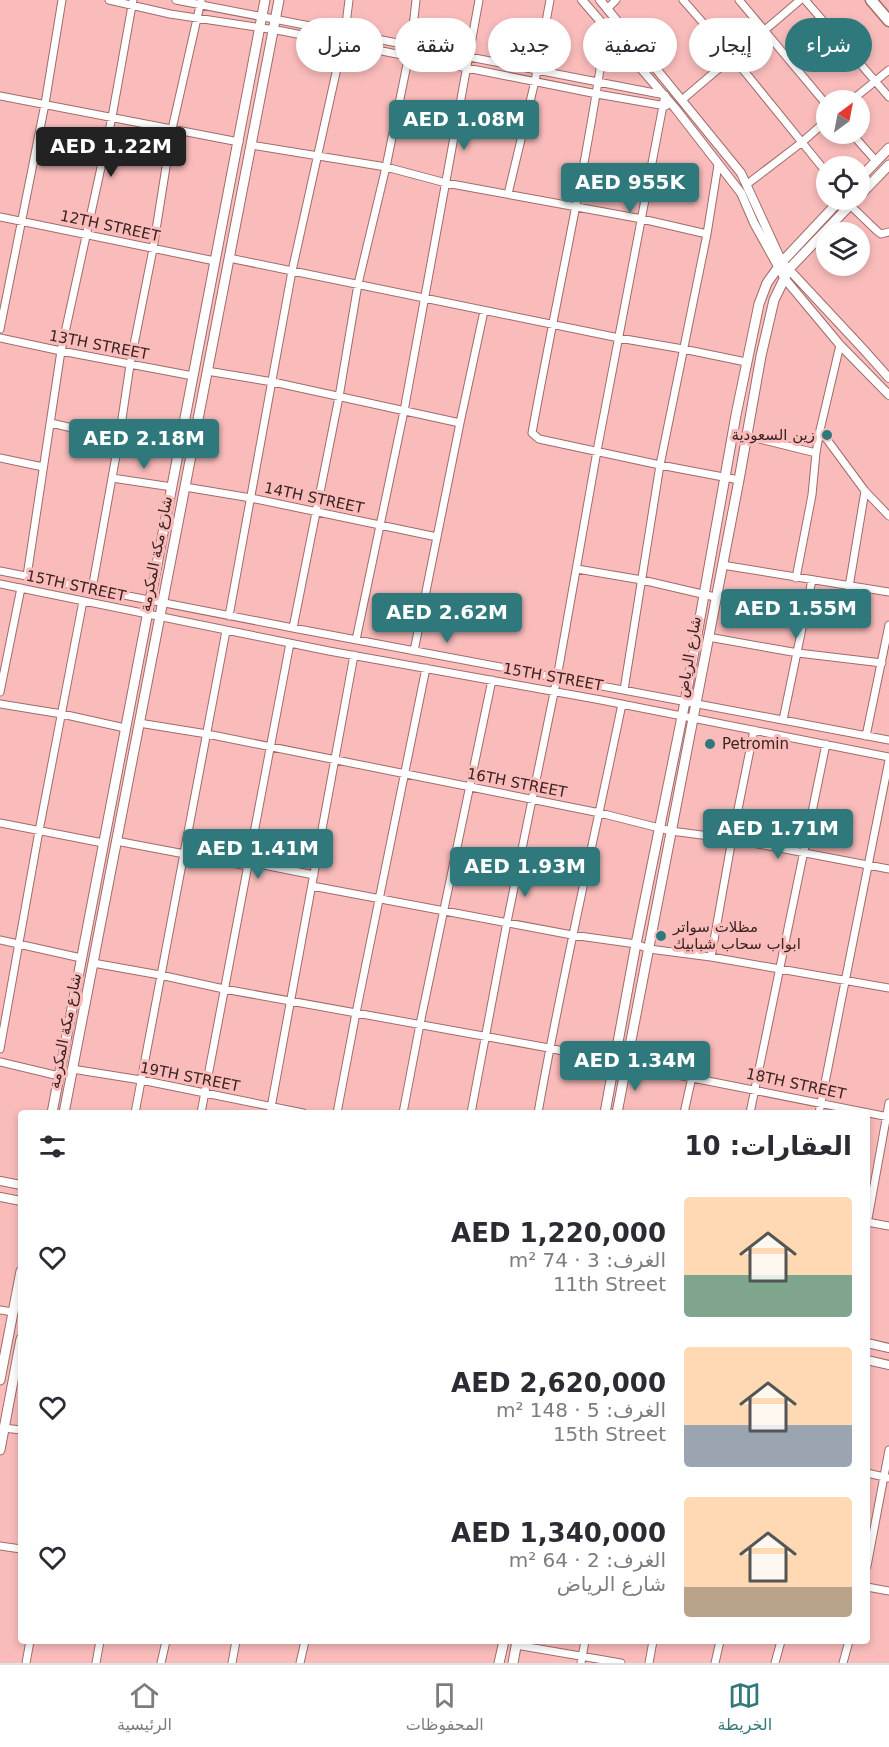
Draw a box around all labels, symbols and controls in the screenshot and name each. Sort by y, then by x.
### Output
chip: منزل [296,18,383,72]
chip: شقة [395,18,476,72]
chip: جديد [488,18,571,72]
chip: تصفية [583,18,677,72]
chip: إيجار [689,18,773,72]
chip: شراء [785,18,872,72]
north arrow [816,90,870,144]
map controls [816,90,870,276]
pin: AED 1.08M [395,100,533,151]
text: AED 1.08M [403,107,525,131]
pin: AED 1.22M [42,127,180,178]
text: AED 1.22M [50,134,172,158]
button: locate [816,156,870,210]
pin: AED 955K [568,163,692,214]
text: AED 955K [575,170,685,194]
street label: 12TH STREET [58,207,162,246]
button: layers [816,222,870,276]
street label: 13TH STREET [47,326,151,364]
pin: AED 2.18M [75,419,213,470]
text: AED 2.18M [83,426,205,450]
place label: زين السعودية [731,426,815,444]
marker: زين السعودية [820,428,834,442]
street label: 14TH STREET [262,479,366,518]
street label: شارع مكة المكرمة [136,495,176,613]
street label: 15TH STREET [24,567,128,606]
pin: AED 1.55M [727,589,865,640]
pin: AED 2.62M [378,593,516,644]
text: AED 1.55M [735,596,857,620]
text: AED 2.62M [386,600,508,624]
street label: شارع الرياض [673,615,705,699]
street label: 15TH STREET [501,659,605,695]
place label: Petromin [722,735,789,753]
marker: Petromin [703,737,717,751]
street label: 16TH STREET [465,764,569,802]
pin: AED 1.71M [709,809,847,860]
text: AED 1.71M [717,816,839,840]
pin: AED 1.41M [189,829,327,880]
text: AED 1.41M [197,836,319,860]
pin: AED 1.93M [456,847,594,898]
text: AED 1.93M [464,854,586,878]
place label: مظلات سواتر ابواب سحاب شبابيك [672,918,801,953]
marker: مظلات سواتر ابواب سحاب شبابيك [654,929,668,943]
street label: شارع مكة المكرمة [45,972,85,1090]
pin: AED 1.34M [566,1041,704,1092]
text: AED 1.34M [574,1048,696,1072]
street label: 19TH STREET [138,1058,242,1096]
street label: 18TH STREET [744,1065,848,1104]
icon: filters [36,1130,69,1163]
text: العقارات: 10 [685,1131,852,1161]
text: AED 1,220,000 [451,1218,666,1248]
icon: home [732,1221,804,1293]
icon: heart [36,1241,69,1274]
text: الغرف: 3 · 74 m² [509,1248,666,1272]
text: 11th Street [553,1272,666,1296]
text: AED 2,620,000 [451,1368,666,1398]
icon: home [732,1371,804,1443]
icon: heart [36,1391,69,1424]
text: الغرف: 5 · 148 m² [496,1398,666,1422]
text: 15th Street [553,1422,666,1446]
text: AED 1,340,000 [451,1518,666,1548]
icon: home [732,1521,804,1593]
icon: heart [36,1541,69,1574]
text: الغرف: 2 · 64 m² [509,1548,666,1572]
text: شارع الرياض [557,1572,666,1596]
tab: الرئيسية [117,1679,172,1734]
tab: المحفوظات [406,1679,484,1734]
tab: الخريطة [717,1679,772,1734]

